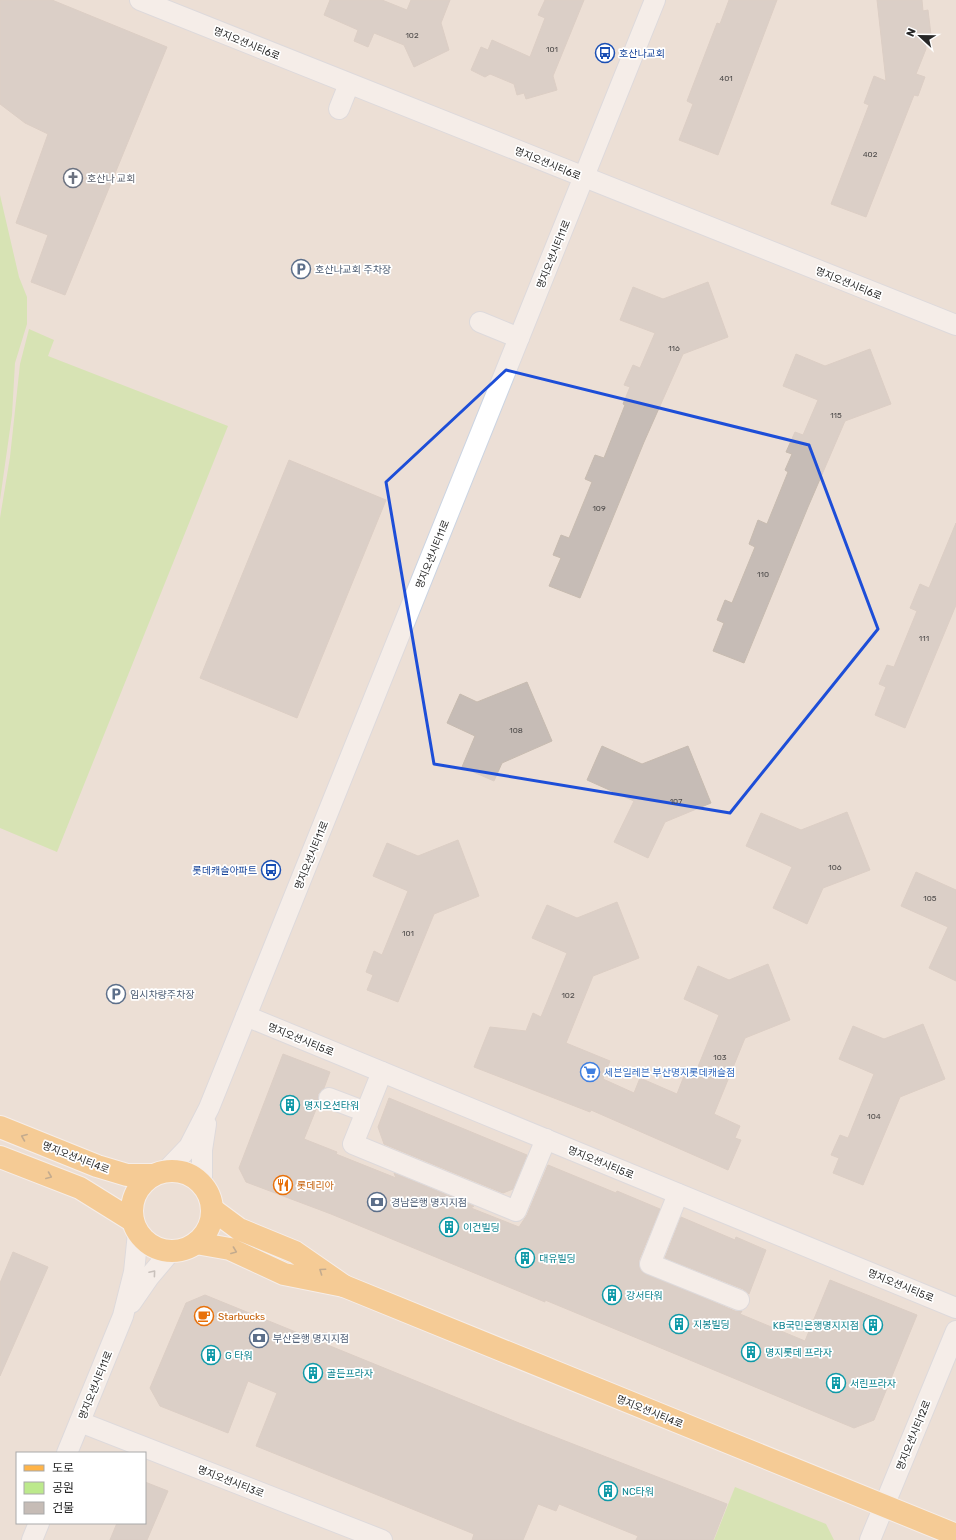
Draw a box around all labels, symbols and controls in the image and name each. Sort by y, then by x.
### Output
north arrow [900,16,940,56]
street label: 명지오션시티6로 [212,25,282,63]
text: N [904,26,919,39]
house number: 102 [405,31,419,40]
bus stop icon: 호산나교회 [594,42,616,64]
house number: 101 [546,45,558,54]
place label: 호산나교회 [619,48,665,60]
house number: 401 [719,74,733,83]
street label: 명지오션시티6로 [513,145,583,183]
house number: 402 [863,150,878,159]
church icon: 호산나 교회 [62,167,84,189]
place label: 호산나 교회 [87,173,135,185]
street label: 명지오션시티11로 [535,218,573,290]
parking icon: 호산나교회 주차장 [290,258,312,280]
place label: 호산나교회 주차장 [315,264,391,276]
street label: 명지오션시티6로 [814,265,884,303]
house number: 116 [668,344,680,353]
house number: 115 [830,411,842,420]
house number: 109 [592,504,606,513]
street label: 명지오션시티11로 [414,518,452,590]
house number: 110 [757,570,769,579]
house number: 111 [919,634,929,643]
house number: 108 [509,726,523,735]
house number: 107 [670,797,682,806]
street label: 명지오션시티11로 [293,819,331,891]
bus stop icon: 롯데캐슬아파트 [260,859,282,881]
house number: 106 [828,863,842,872]
place label: 롯데캐슬아파트 [193,865,257,877]
house number: 105 [923,894,937,903]
house number: 101 [402,929,414,938]
parking icon: 임시차량주차장 [105,983,127,1005]
place label: 임시차량주차장 [130,989,194,1001]
house number: 102 [561,991,575,1000]
street label: 명지오션시티5로 [266,1021,335,1059]
house number: 103 [713,1053,727,1062]
supermarket icon: 세븐일레븐 부산명지롯데캐슬점 [579,1061,601,1083]
place label: 세븐일레븐 부산명지롯데캐슬점 [604,1067,735,1079]
building icon: 명지오션타워 [279,1094,301,1116]
place label: 명지오션타워 [304,1100,359,1112]
house number: 104 [867,1112,881,1121]
one-way arrow [20,1133,27,1141]
street label: 명지오션시티4로 [41,1140,111,1176]
street label: 명지오션시티5로 [566,1144,635,1182]
one-way arrow [46,1172,53,1180]
restaurant icon: 롯데리아 [272,1174,294,1196]
place label: 롯데리아 [297,1180,335,1192]
bank icon: 경남은행 명지지점 [366,1191,388,1213]
place label: 경남은행 명지지점 [391,1197,467,1209]
building icon: 이건빌딩 [438,1216,460,1238]
place label: 이건빌딩 [463,1222,500,1234]
one-way arrow [230,1247,237,1255]
building icon: 대유빌딩 [514,1247,536,1269]
place label: 대유빌딩 [539,1253,576,1265]
street label: 명지오션시티5로 [866,1267,935,1305]
one-way arrow [319,1268,326,1276]
one-way arrow [148,1270,155,1278]
building icon: 강서타워 [601,1284,623,1306]
place label: 강서타워 [626,1290,663,1302]
cafe icon: Starbucks [193,1305,215,1327]
place label: Starbucks [218,1311,265,1323]
building icon: 지봉빌딩 [668,1313,690,1335]
building icon: KB국민은행명지지점 [862,1314,884,1336]
place label: 지봉빌딩 [693,1319,730,1331]
place label: KB국민은행명지지점 [773,1320,859,1332]
bank icon: 부산은행 명지지점 [248,1327,270,1349]
place label: 부산은행 명지지점 [273,1333,349,1345]
building icon: 명지롯데 프라자 [740,1341,762,1363]
building icon: G 타워 [200,1344,222,1366]
place label: 명지롯데 프라자 [765,1347,833,1359]
street label: 명지오션시티11로 [77,1349,115,1421]
place label: G 타워 [225,1350,253,1362]
building icon: 골든프라자 [302,1362,324,1384]
place label: 골든프라자 [327,1368,374,1380]
building icon: 서린프라자 [825,1372,847,1394]
place label: 서린프라자 [850,1378,897,1390]
street label: 명지오션시티4로 [615,1393,685,1431]
street label: 명지오션시티12로 [894,1399,933,1472]
legend [16,1452,146,1524]
text: 도로 [52,1461,74,1475]
street label: 명지오션시티3로 [196,1464,266,1500]
building icon: NC타워 [597,1480,619,1502]
text: 공원 [52,1481,74,1495]
place label: NC타워 [622,1486,654,1498]
text: 건물 [52,1501,74,1515]

